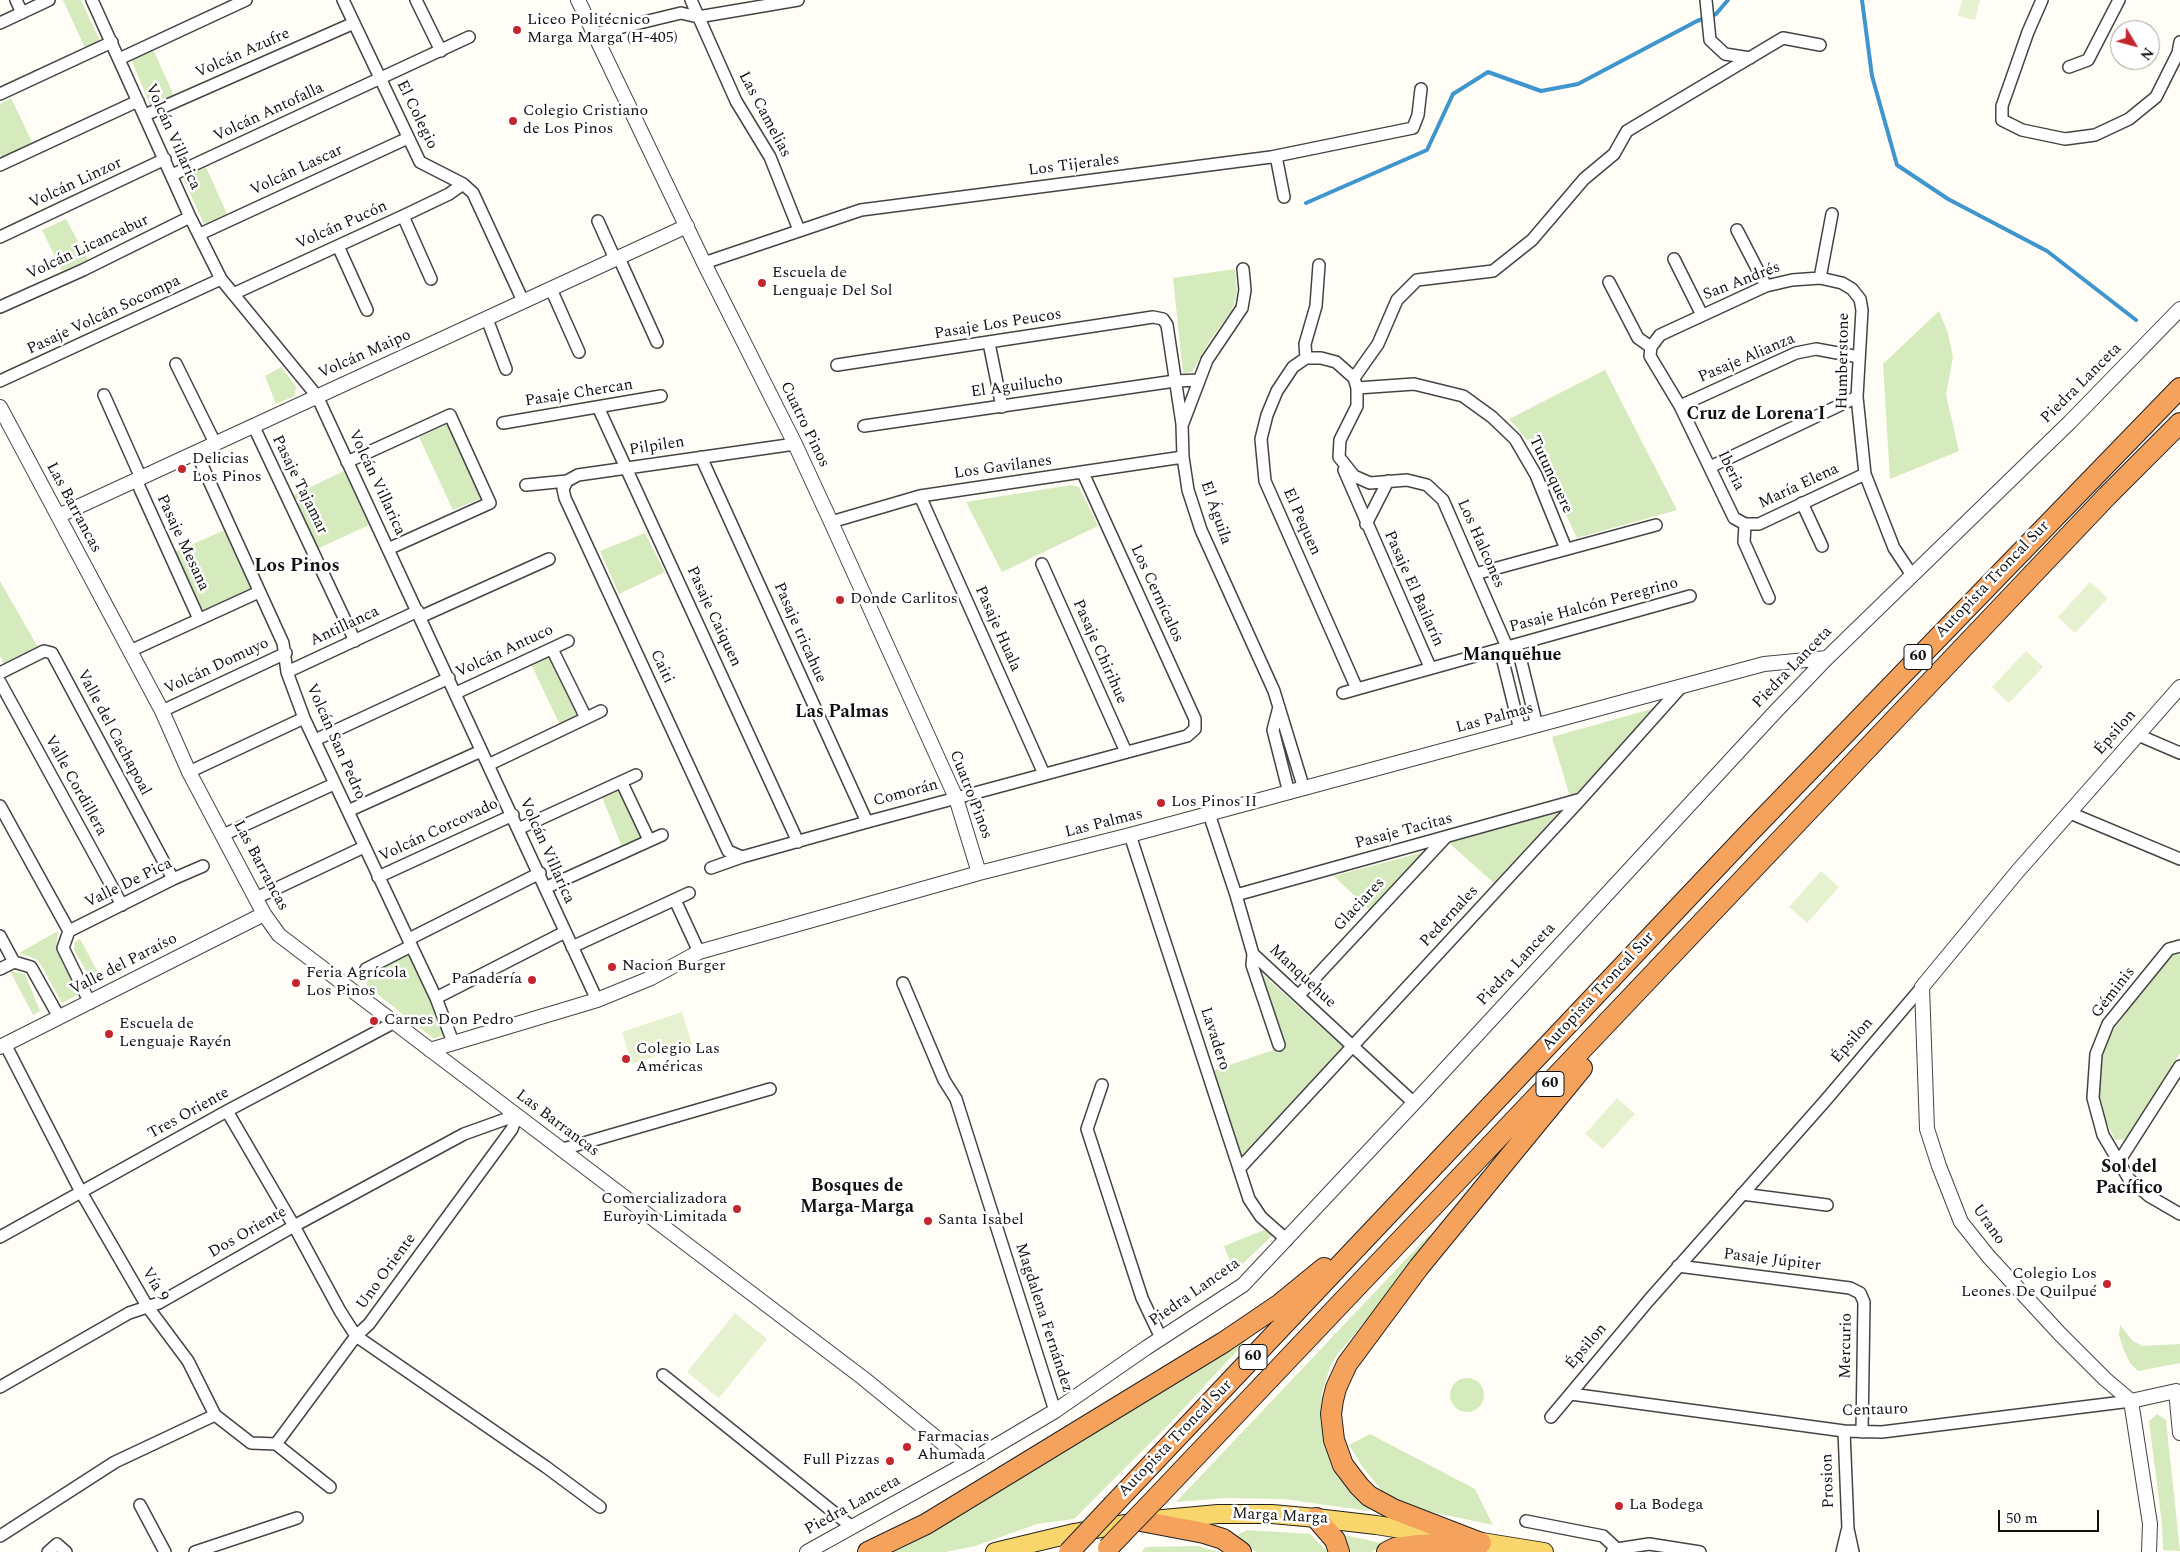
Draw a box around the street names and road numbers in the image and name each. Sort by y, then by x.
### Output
street label: Volcán Azufre [193,25,293,83]
street label: Las Camelias [733,69,795,161]
street label: El Colegio [391,77,441,153]
street label: Volcán Antofalla [211,79,327,147]
street label: Volcán Villarica [140,81,204,193]
street label: Volcán Lascar [248,141,346,201]
street label: Los Tijerales [1027,151,1121,181]
street label: Volcán Linzor [27,154,125,214]
street label: Volcán Pucón [293,197,391,255]
street label: Volcán Licancabur [24,211,152,285]
street label: San Andrés [1701,258,1783,306]
street label: Pasaje Volcán Socompa [24,272,184,360]
street label: Pasaje Los Peucos [933,305,1063,345]
street label: Humberstone [1834,312,1854,410]
street label: Volcán Maipo [316,326,414,384]
street label: Pasaje Alianza [1696,330,1798,388]
street label: Piedra Lanceta [2038,340,2126,428]
street label: El Aguilucho [970,371,1064,403]
street label: Pasaje Chercan [524,376,634,412]
street label: Cuatro Pinos [775,379,833,471]
street label: Volcán Villarica [343,427,409,539]
street label: Pasaje Tajamar [267,432,331,538]
street label: Pilpilen [628,433,686,461]
street label: Tutunquere [1524,433,1576,517]
street label: Iberia [1712,448,1748,494]
street label: Los Gavilanes [953,452,1053,484]
street label: Las Barrancas [41,460,105,556]
street label: María Elena [1756,460,1842,514]
street label: El Águila [1195,479,1235,547]
street label: El Pequen [1278,485,1324,559]
street label: Pasaje Mesana [151,492,213,594]
street label: Los Halcones [1452,497,1508,591]
street label: Autopista Troncal Sur [1932,517,2054,643]
street label: Pasaje El Bailarín [1379,528,1447,650]
street label: Los Cernícalos [1125,542,1187,646]
street label: Pasaje Caiquen [681,564,745,670]
street label: Pasaje Halcón Peregrino [1508,574,1680,638]
street label: Pasaje tricahue [768,580,830,686]
street label: Pasaje Huala [970,583,1024,675]
street label: Pasaje Chirihue [1067,597,1131,707]
street label: Antillanca [307,603,383,651]
street label: Volcán Antuco [453,621,557,683]
street label: Piedra Lanceta [1749,623,1837,713]
street label: Volcán Domuyo [162,634,272,700]
road number: 60 [1904,644,1932,670]
street label: Caiti [645,647,677,687]
street label: Valle del Cachapoal [72,667,154,799]
street label: Volcán San Pedro [301,681,369,803]
street label: Las Palmas [1454,699,1536,739]
street label: Épsilon [2091,706,2141,760]
street label: Valle Cordillera [39,732,111,840]
street label: Cuatro Pinos [944,748,996,842]
street label: Comorán [871,776,941,812]
street label: Volcán Corcovado [376,795,502,867]
street label: Volcán Villarica [514,795,578,907]
street label: Las Palmas [1063,805,1145,843]
street label: Pasaje Tacitas [1353,810,1455,854]
street label: Las Barrancas [228,818,292,914]
street label: Valle De Pica [82,855,176,913]
street label: Glaciares [1330,874,1390,936]
street label: Pedernales [1417,882,1483,952]
street label: Piedra Lanceta [1474,920,1560,1010]
street label: Autopista Troncal Sur [1539,928,1659,1056]
street label: Valle del Paraíso [67,930,181,1000]
street label: Manquehue [1265,941,1339,1013]
street label: Géminis [2088,963,2140,1023]
street label: Lavadero [1195,1005,1233,1073]
street label: Épsilon [1828,1014,1878,1068]
road number: 60 [1536,1072,1564,1096]
street label: Tres Oriente [145,1084,233,1144]
street label: Las Barrancas [511,1086,603,1162]
street label: Urano [1967,1201,2009,1249]
street label: Dos Oriente [206,1203,290,1263]
street label: Uno Oriente [353,1230,421,1314]
street label: Magdalena Fernández [1010,1241,1076,1395]
street label: Pasaje Júpiter [1722,1245,1822,1277]
street label: Piedra Lanceta [1146,1255,1244,1331]
street label: Vía 9 [136,1264,172,1306]
street label: Mercurio [1837,1313,1857,1379]
street label: Épsilon [1562,1320,1612,1374]
road number: 60 [1239,1344,1267,1370]
street label: Autopista Troncal Sur [1115,1376,1237,1502]
street label: Centauro [1842,1400,1908,1422]
street label: Prosion [1818,1453,1840,1509]
street label: Piedra Lanceta [802,1472,904,1540]
street label: Marga Marga [1232,1505,1328,1529]

